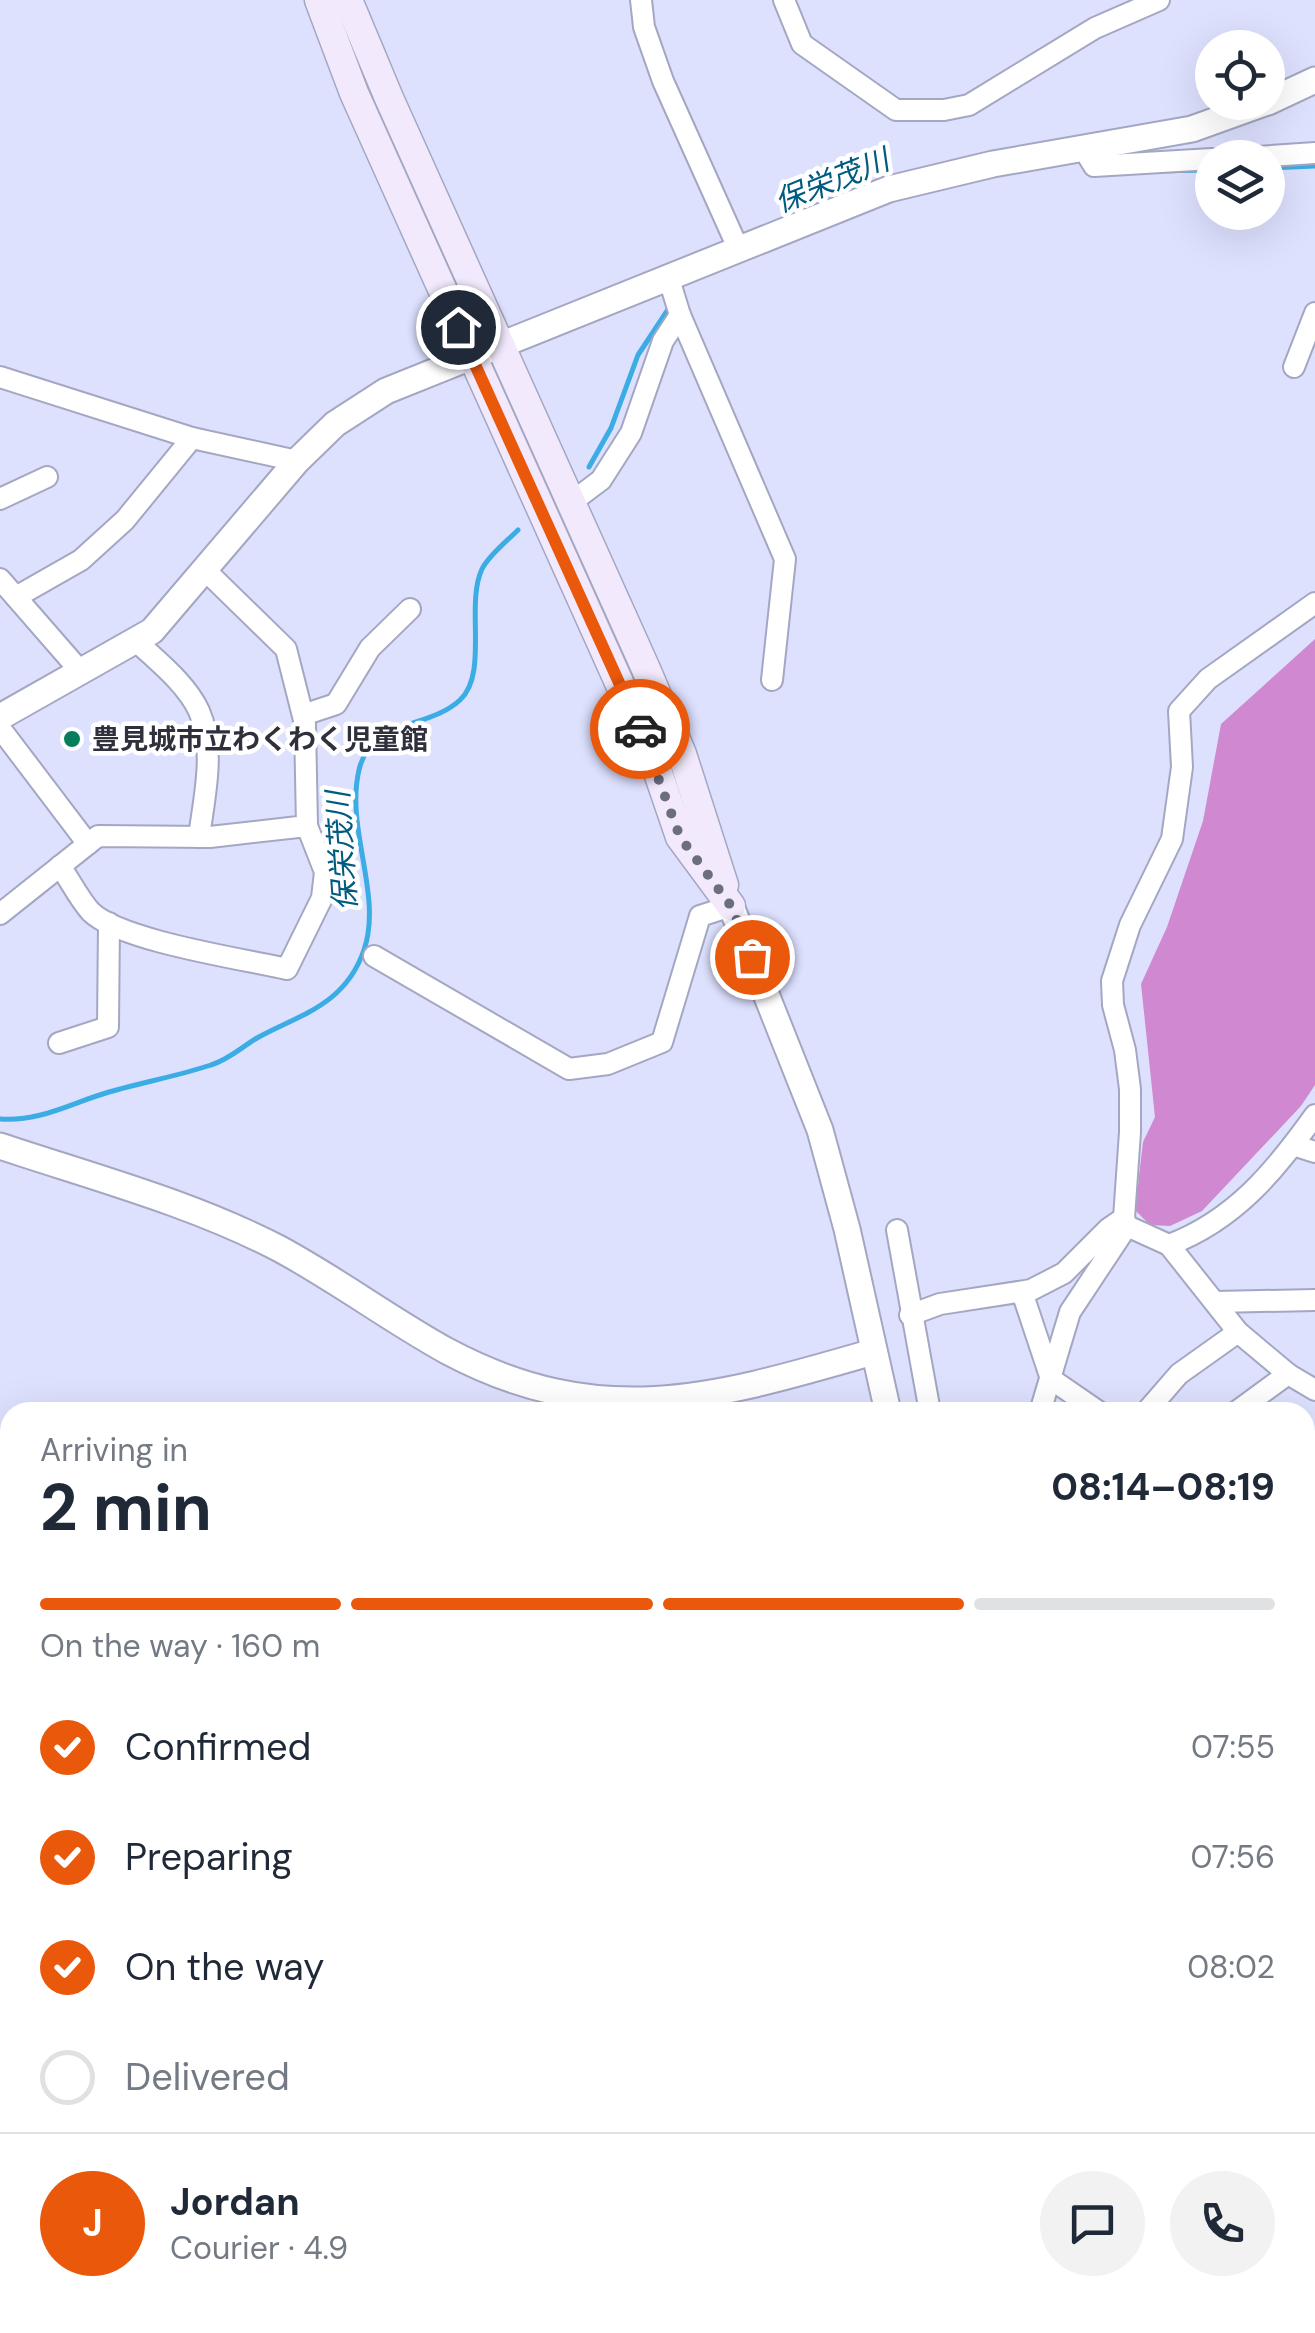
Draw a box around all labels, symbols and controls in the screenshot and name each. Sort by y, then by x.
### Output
map controls [1195,30,1285,230]
button: locate [1195,30,1285,120]
water label: 保栄茂川 [769,139,898,221]
button: layers [1195,140,1285,230]
pin [416,285,501,370]
icon: home [431,300,486,355]
courier [590,679,690,779]
icon: car [613,702,668,757]
place label: 豊見城市立わくわく児童館 [92,721,428,758]
marker: 豊見城市立わくわく児童館 [61,728,83,750]
water label: 保栄茂川 [318,787,365,912]
pin [710,915,795,1000]
icon: bag [725,930,780,985]
text: Arriving in [40,1429,188,1471]
text: 08:14–08:19 [1051,1462,1275,1512]
text: 2 min [40,1466,212,1550]
text: On the way · 160 m [40,1625,320,1667]
icon: check [40,1720,95,1775]
text: Confirmed [125,1722,311,1772]
text: 07:55 [1191,1726,1275,1768]
icon: check [40,1830,95,1885]
text: Preparing [125,1832,293,1882]
text: 07:56 [1190,1836,1275,1878]
icon: check [40,1940,95,1995]
text: On the way [125,1942,324,1992]
text: 08:02 [1187,1946,1275,1988]
text: Delivered [125,2052,290,2102]
button: chat [1040,2171,1145,2276]
button: phone [1170,2171,1275,2276]
text: Jordan [170,2177,300,2227]
text: J [82,2198,103,2248]
text: Courier · 4.9 [170,2227,348,2269]

